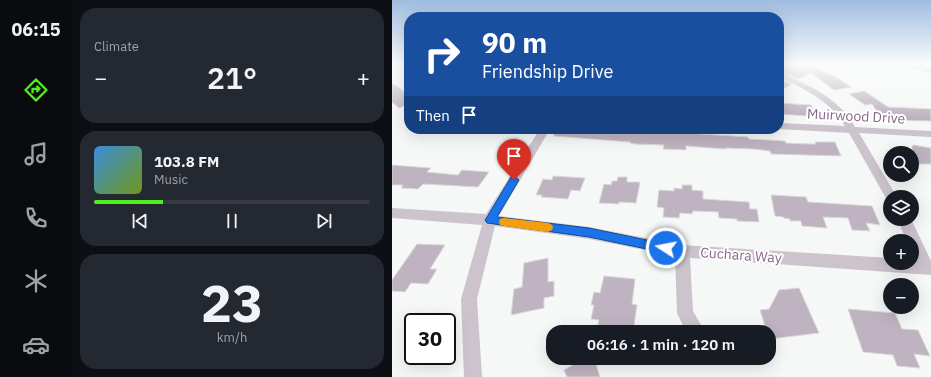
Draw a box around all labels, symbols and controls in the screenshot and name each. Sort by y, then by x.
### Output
text: 06:15 [11,18,61,41]
text: 90 m [482,24,547,61]
icon: right [416,28,468,80]
text: Climate [94,38,139,55]
text: 21° [207,58,257,97]
text: Friendship Drive [482,60,613,83]
text: − [94,63,107,92]
text: + [357,63,370,92]
icon: directions [22,76,50,104]
icon: arrive [458,104,480,126]
street label: Muirwood Drive [806,104,906,128]
text: Then [416,106,450,125]
pin [497,139,531,180]
icon: music [22,140,50,168]
icon: arrive [503,145,525,167]
map controls [883,146,919,314]
button: search [883,146,919,182]
text: 103.8 FM [154,152,219,171]
text: Music [154,171,188,188]
button: layers [883,190,919,226]
icon: phone [22,204,50,232]
icon: previous [129,210,151,232]
icon: pause [221,210,243,232]
icon: next [313,210,335,232]
position arrow [645,227,687,269]
button: + [883,234,919,270]
street label: Cuchara Way [700,243,782,267]
icon: climate [22,267,50,295]
text: 23 [201,269,263,336]
button: − [883,278,919,314]
speed limit sign: 30 [404,313,456,365]
text: km/h [217,329,247,346]
icon: car [22,331,50,359]
text: 06:16 · 1 min · 120 m [587,335,735,354]

